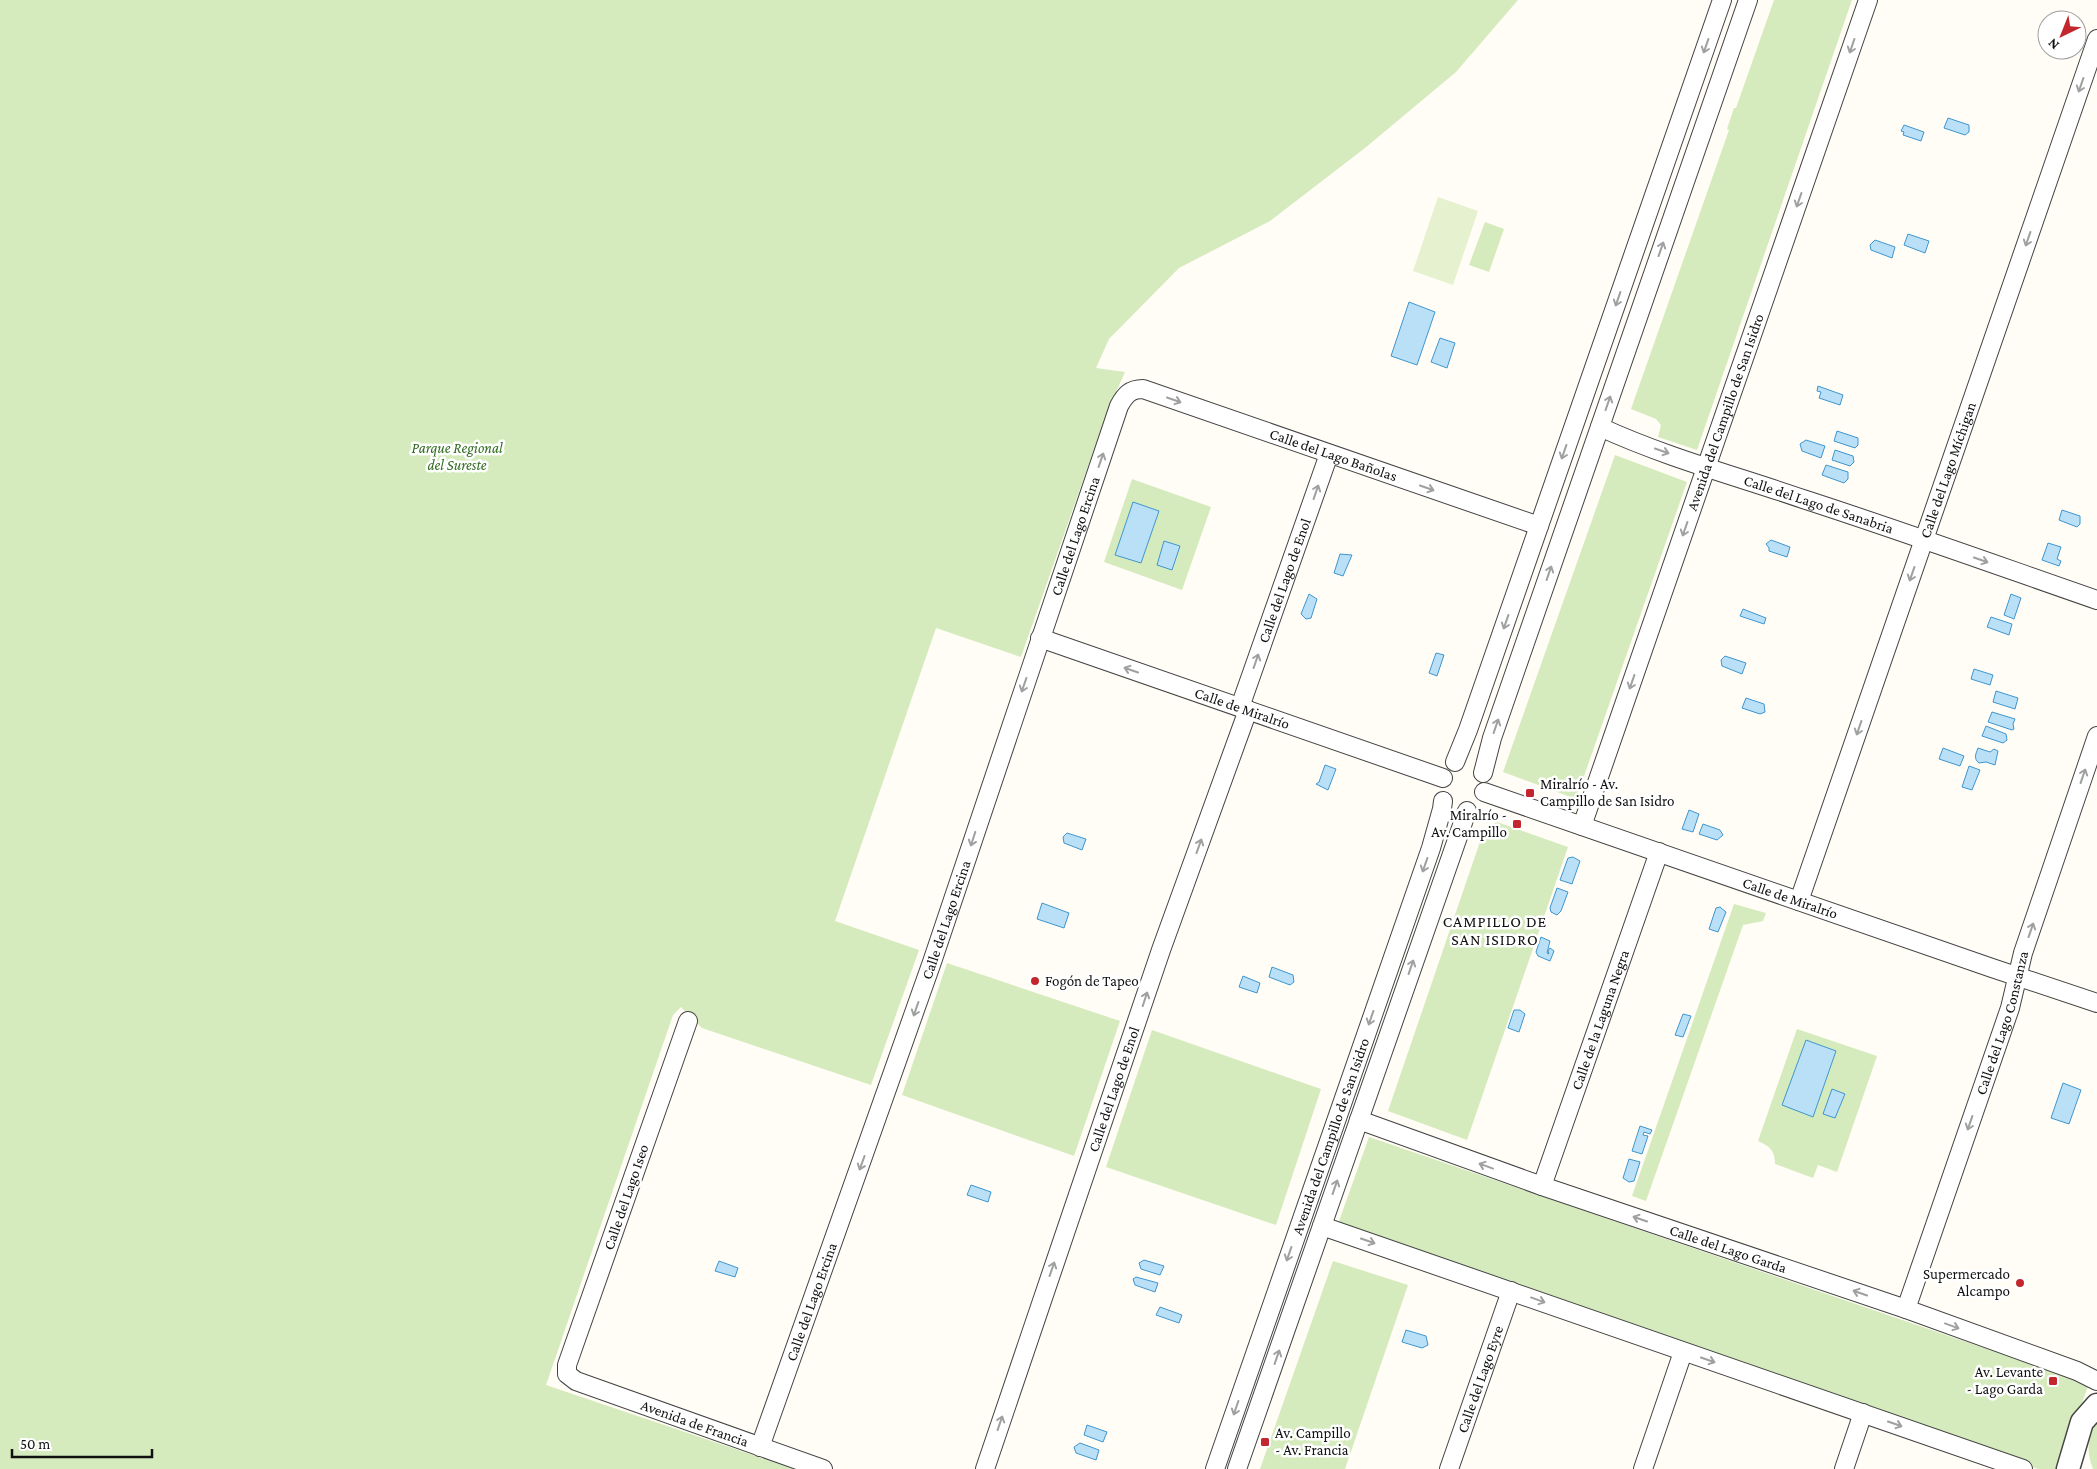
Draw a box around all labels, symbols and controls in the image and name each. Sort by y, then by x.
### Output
north arrow [2037,10,2087,60]
text: N [2044,35,2062,54]
one-way arrow [1700,38,1710,54]
one-way arrow [1847,38,1856,53]
one-way arrow [2076,77,2085,92]
one-way arrow [1794,191,1803,207]
one-way arrow [2023,230,2032,246]
one-way arrow [1657,242,1666,257]
one-way arrow [1613,290,1622,306]
street label: Avenida del Campillo de San Isidro [1684,312,1767,513]
one-way arrow [1604,395,1613,411]
one-way arrow [1166,396,1181,405]
street label: Calle del Lago Míchigan [1917,400,1979,540]
street label: Calle del Lago Bañolas [1268,425,1399,484]
park label: Parque Regional del Sureste [411,440,503,473]
one-way arrow [1559,444,1568,459]
one-way arrow [1653,447,1669,456]
one-way arrow [1096,452,1106,468]
street label: Calle del Lago de Sanabria [1742,472,1896,537]
street label: Calle del Lago Ercina [1048,474,1103,598]
one-way arrow [1419,484,1434,493]
one-way arrow [1312,485,1321,500]
street label: Calle del Lago de Enol [1255,516,1314,645]
one-way arrow [1680,521,1689,536]
one-way arrow [1973,556,1988,565]
one-way arrow [1545,565,1554,581]
one-way arrow [1907,566,1916,581]
one-way arrow [1500,614,1510,630]
one-way arrow [1252,654,1261,670]
one-way arrow [1124,665,1139,674]
one-way arrow [1627,674,1636,690]
one-way arrow [1019,676,1028,692]
street label: Calle de Miralrío [1193,684,1292,732]
one-way arrow [1492,719,1501,735]
one-way arrow [1853,719,1863,735]
one-way arrow [2079,768,2089,784]
place label: Miralrío - Av. Campillo de San Isidro [1540,776,1675,810]
marker: Miralrío - Av. Campillo de San Isidro [1524,787,1536,799]
place label: Miralrío - Av. Campillo [1431,807,1507,841]
marker: Miralrío - Av. Campillo [1511,818,1523,830]
one-way arrow [968,831,977,846]
one-way arrow [1195,839,1204,854]
one-way arrow [1420,857,1429,872]
street label: Calle del Lago Ercina [918,858,974,982]
street label: Calle de Miralrío [1741,874,1840,922]
district label: CAMPILLO DE SAN ISIDRO [1443,913,1547,948]
one-way arrow [2027,923,2036,938]
street label: Calle de la Laguna Negra [1568,948,1632,1092]
street label: Calle del Lago Constanza [1973,949,2031,1097]
one-way arrow [1407,959,1417,975]
place label: Fogón de Tapeo [1045,973,1139,990]
marker: Fogón de Tapeo [1029,975,1041,987]
one-way arrow [1141,992,1150,1008]
one-way arrow [910,1001,920,1017]
one-way arrow [1366,1010,1375,1025]
street label: Calle del Lago de Enol [1085,1025,1142,1154]
street label: Avenida del Campillo de San Isidro [1289,1036,1372,1237]
one-way arrow [1965,1114,1974,1130]
street label: Calle del Lago Iseo [600,1142,653,1252]
one-way arrow [857,1155,866,1170]
one-way arrow [1479,1161,1494,1170]
one-way arrow [1331,1179,1341,1195]
one-way arrow [1633,1214,1648,1223]
street label: Calle del Lago Garda [1668,1222,1789,1276]
one-way arrow [1360,1237,1376,1247]
street label: Calle del Lago Ercina [783,1240,840,1363]
one-way arrow [1284,1246,1293,1261]
one-way arrow [1048,1261,1057,1277]
place label: Supermercado Alcampo [1923,1266,2010,1300]
marker: Supermercado Alcampo [2014,1277,2026,1289]
one-way arrow [1852,1288,1868,1298]
one-way arrow [1530,1296,1546,1305]
one-way arrow [1944,1322,1959,1331]
street label: Calle del Lago Eyre [1454,1323,1506,1435]
one-way arrow [1272,1349,1282,1365]
one-way arrow [1700,1356,1715,1365]
place label: Av. Levante - Lago Garda [1967,1364,2043,1398]
marker: Av. Levante - Lago Garda [2047,1375,2059,1387]
street label: Avenida de Francia [639,1397,751,1450]
one-way arrow [1231,1400,1240,1415]
one-way arrow [996,1415,1006,1431]
one-way arrow [1887,1420,1902,1429]
place label: Av. Campillo - Av. Francia [1275,1425,1351,1458]
scale bar [12,1426,152,1458]
text: 50 m [20,1436,50,1452]
marker: Av. Campillo - Av. Francia [1259,1436,1271,1448]

